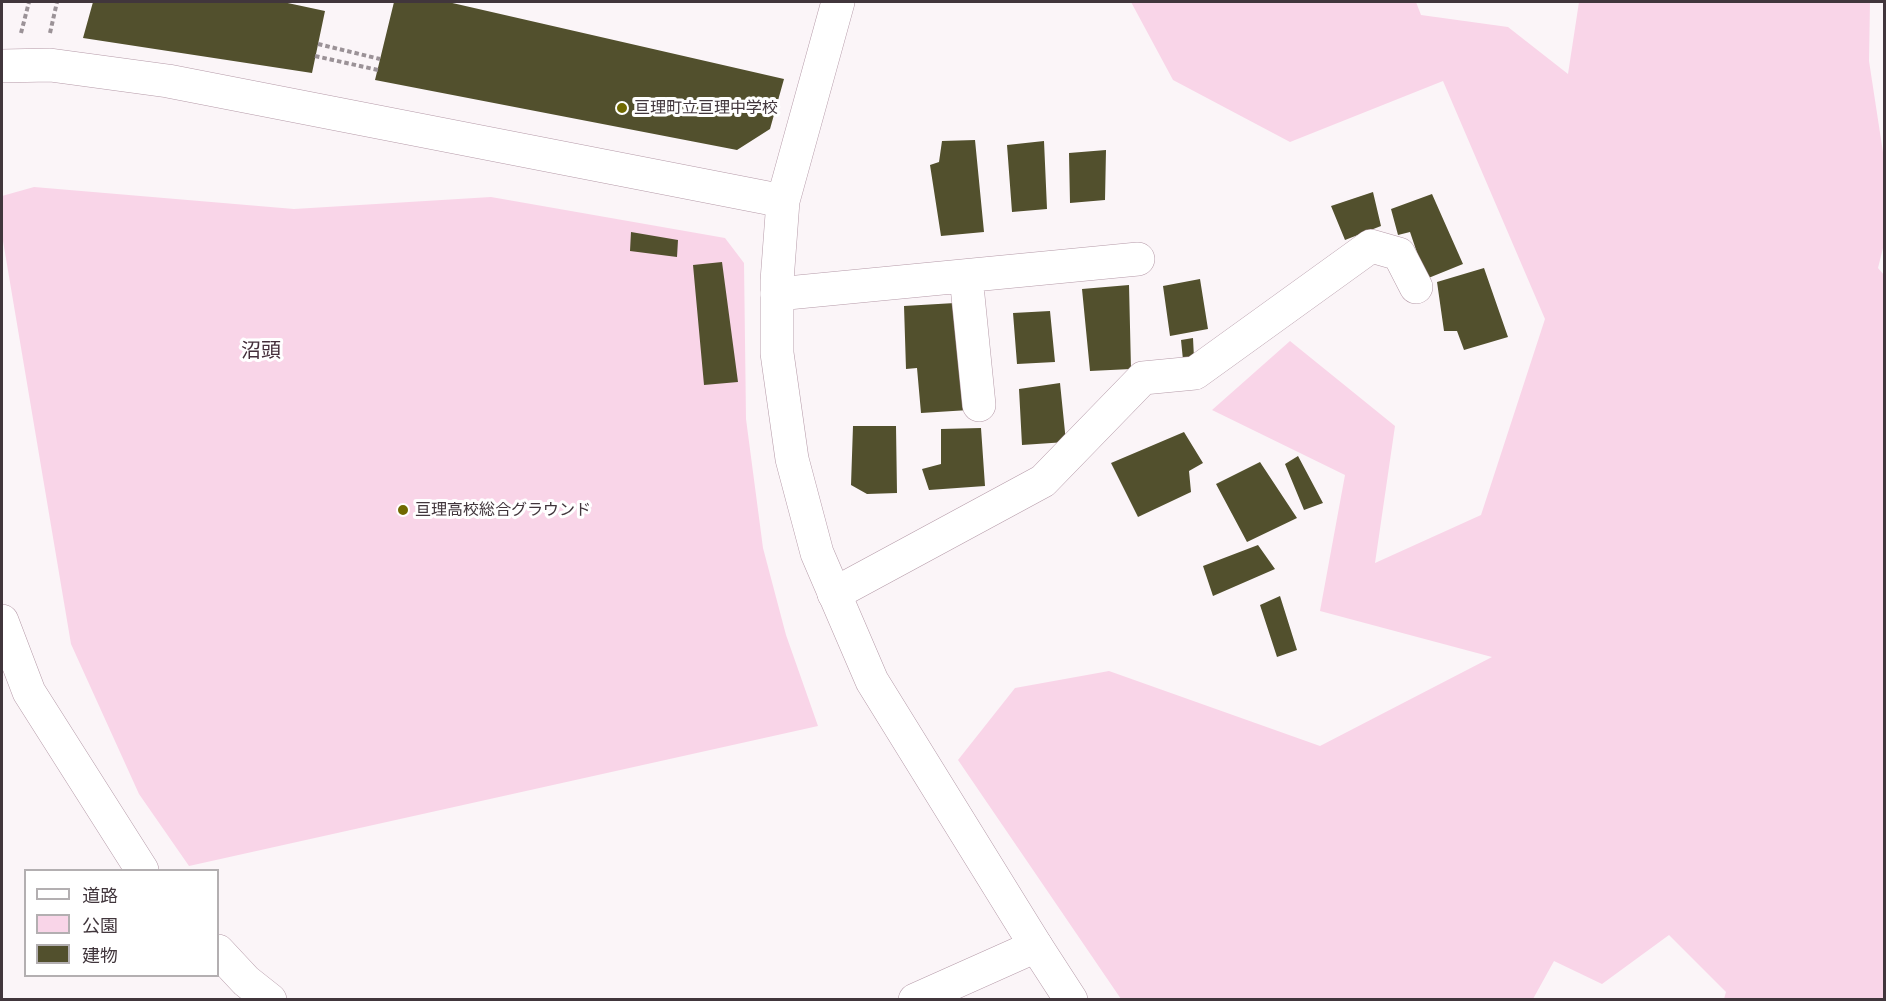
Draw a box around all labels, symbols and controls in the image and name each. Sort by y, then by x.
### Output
place label: 亘理町立亘理中学校 [634,98,778,118]
marker: 亘理町立亘理中学校 [615,101,629,115]
district label: 沼頭 [241,339,281,363]
place label: 亘理高校総合グラウンド [415,500,591,520]
marker: 亘理高校総合グラウンド [396,503,410,517]
legend [24,869,219,977]
text: 道路 [82,885,118,907]
text: 公園 [82,915,118,937]
text: 建物 [82,945,118,967]

